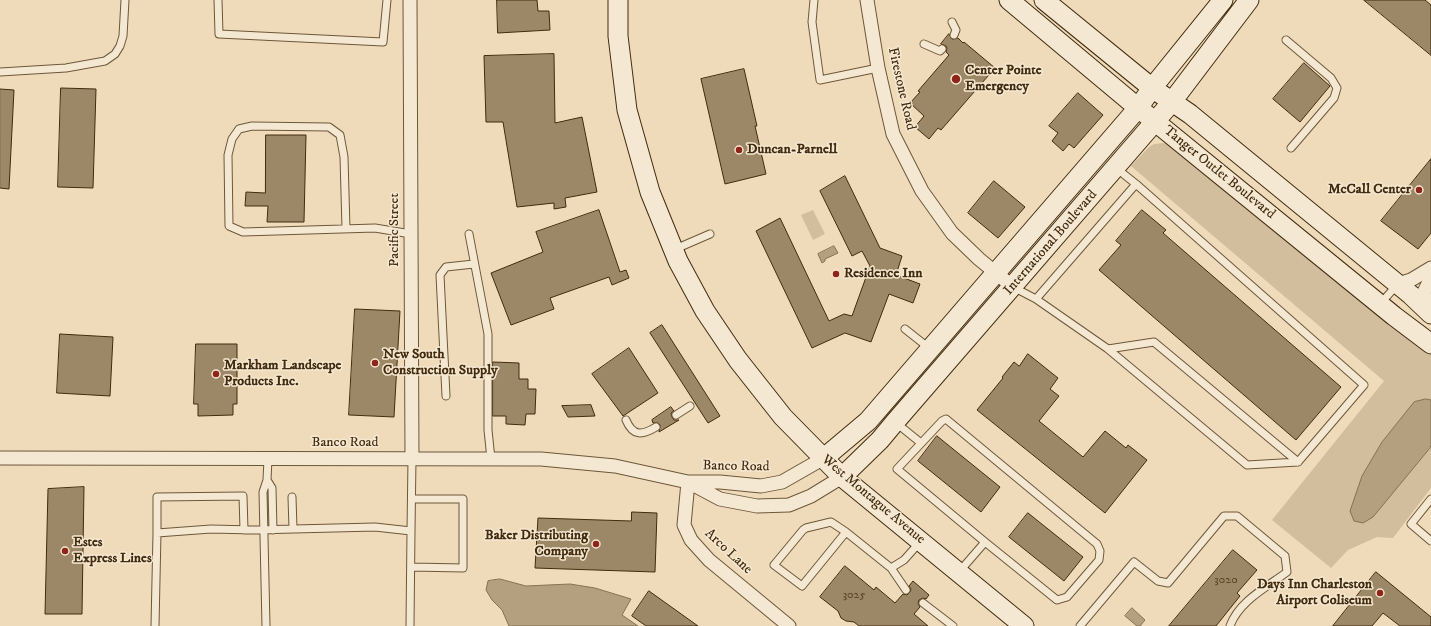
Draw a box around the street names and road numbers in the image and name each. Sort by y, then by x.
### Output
street label: Firestone Road [883,46,919,132]
street label: Tanger Outlet Boulevard [1160,123,1278,223]
street label: International Boulevard [1001,187,1101,299]
street label: Pacific Street [387,193,403,267]
street label: Banco Road [312,435,378,451]
street label: West Montague Avenue [818,452,928,548]
street label: Banco Road [702,458,770,476]
street label: Arco Lane [701,526,755,578]

